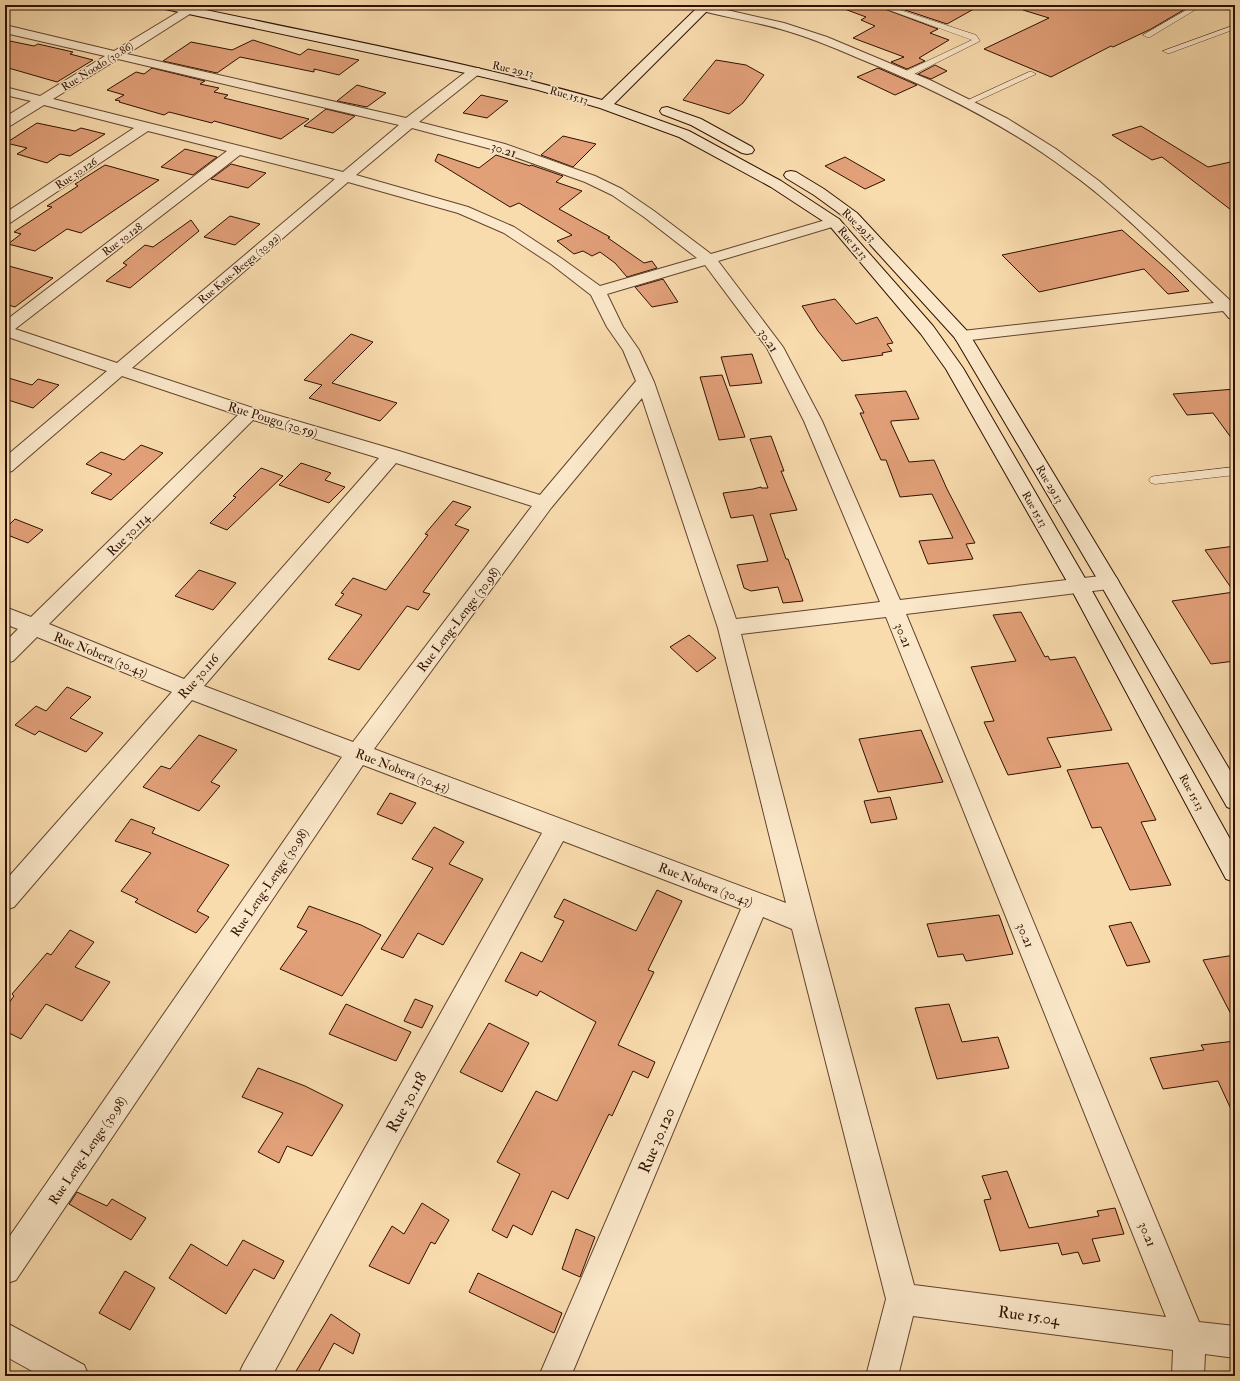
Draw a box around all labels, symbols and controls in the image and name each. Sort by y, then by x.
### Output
street label: Rue Noodo (30.86) [59,39,136,94]
street label: Rue 29.13 [491,59,535,80]
street label: Rue 15.13 [548,84,589,107]
street label: 30.21 [489,138,519,162]
street label: Rue 30.126 [53,154,101,192]
street label: Rue 29.13 [839,206,878,245]
street label: Rue 30.128 [100,220,145,259]
street label: Rue 15.13 [835,224,870,262]
street label: Rue Kaas-Beega (30.92) [196,230,283,307]
street label: 30.21 [754,326,782,356]
street label: Rue Pougo (30.59) [226,399,320,441]
street label: Rue 29.13 [1033,463,1066,506]
street label: Rue 15.13 [1019,489,1050,529]
street label: Rue 30.114 [104,509,154,560]
street label: Rue Leng-Lenge (30.98) [414,564,504,675]
street label: 30.21 [891,621,915,650]
street label: Rue Nobera (30.43) [51,629,150,681]
street label: Rue 30.116 [175,650,223,702]
street label: Rue Nobera (30.43) [353,746,452,796]
street label: Rue 15.13 [1176,772,1207,813]
street label: Rue Leng-Lenge (30.98) [228,825,312,940]
street label: Rue Nobera (30.43) [656,860,755,910]
street label: 30.21 [1013,921,1037,950]
street label: Rue 30.118 [382,1068,432,1136]
street label: Rue Leng-Lenge (30.98) [46,1093,130,1208]
street label: Rue 30.120 [634,1105,680,1176]
street label: 30.21 [1135,1220,1159,1249]
street label: Rue 15.04 [997,1302,1062,1330]

